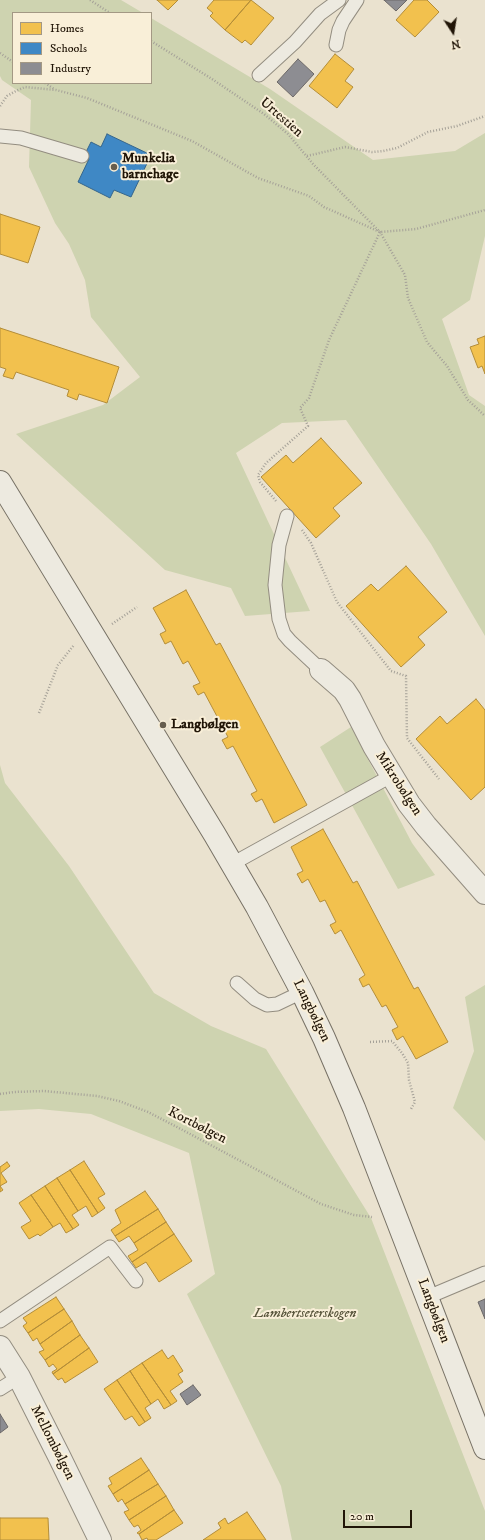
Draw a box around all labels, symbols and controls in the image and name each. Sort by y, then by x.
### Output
legend [12,12,152,84]
north arrow [433,12,473,52]
text: Homes [50,21,84,36]
text: N [450,36,461,52]
text: Schools [50,41,87,56]
text: Industry [50,61,91,76]
street label: Urtestien [256,95,306,141]
place label: Munkelia barnehage [122,151,179,184]
marker: Munkelia barnehage [109,162,119,172]
place label: Langbølgen [171,717,239,733]
marker: Langbølgen [158,720,168,730]
street label: Mikrobølgen [371,749,425,819]
street label: Langbølgen [289,977,333,1045]
street label: Kortbølgen [165,1104,229,1148]
street label: Langbølgen [413,1276,453,1346]
park label: Lambertseterskogen [254,1306,356,1322]
street label: Mellombølgen [26,1403,78,1483]
scale bar [345,1502,414,1528]
text: 20 m [350,1509,374,1524]

